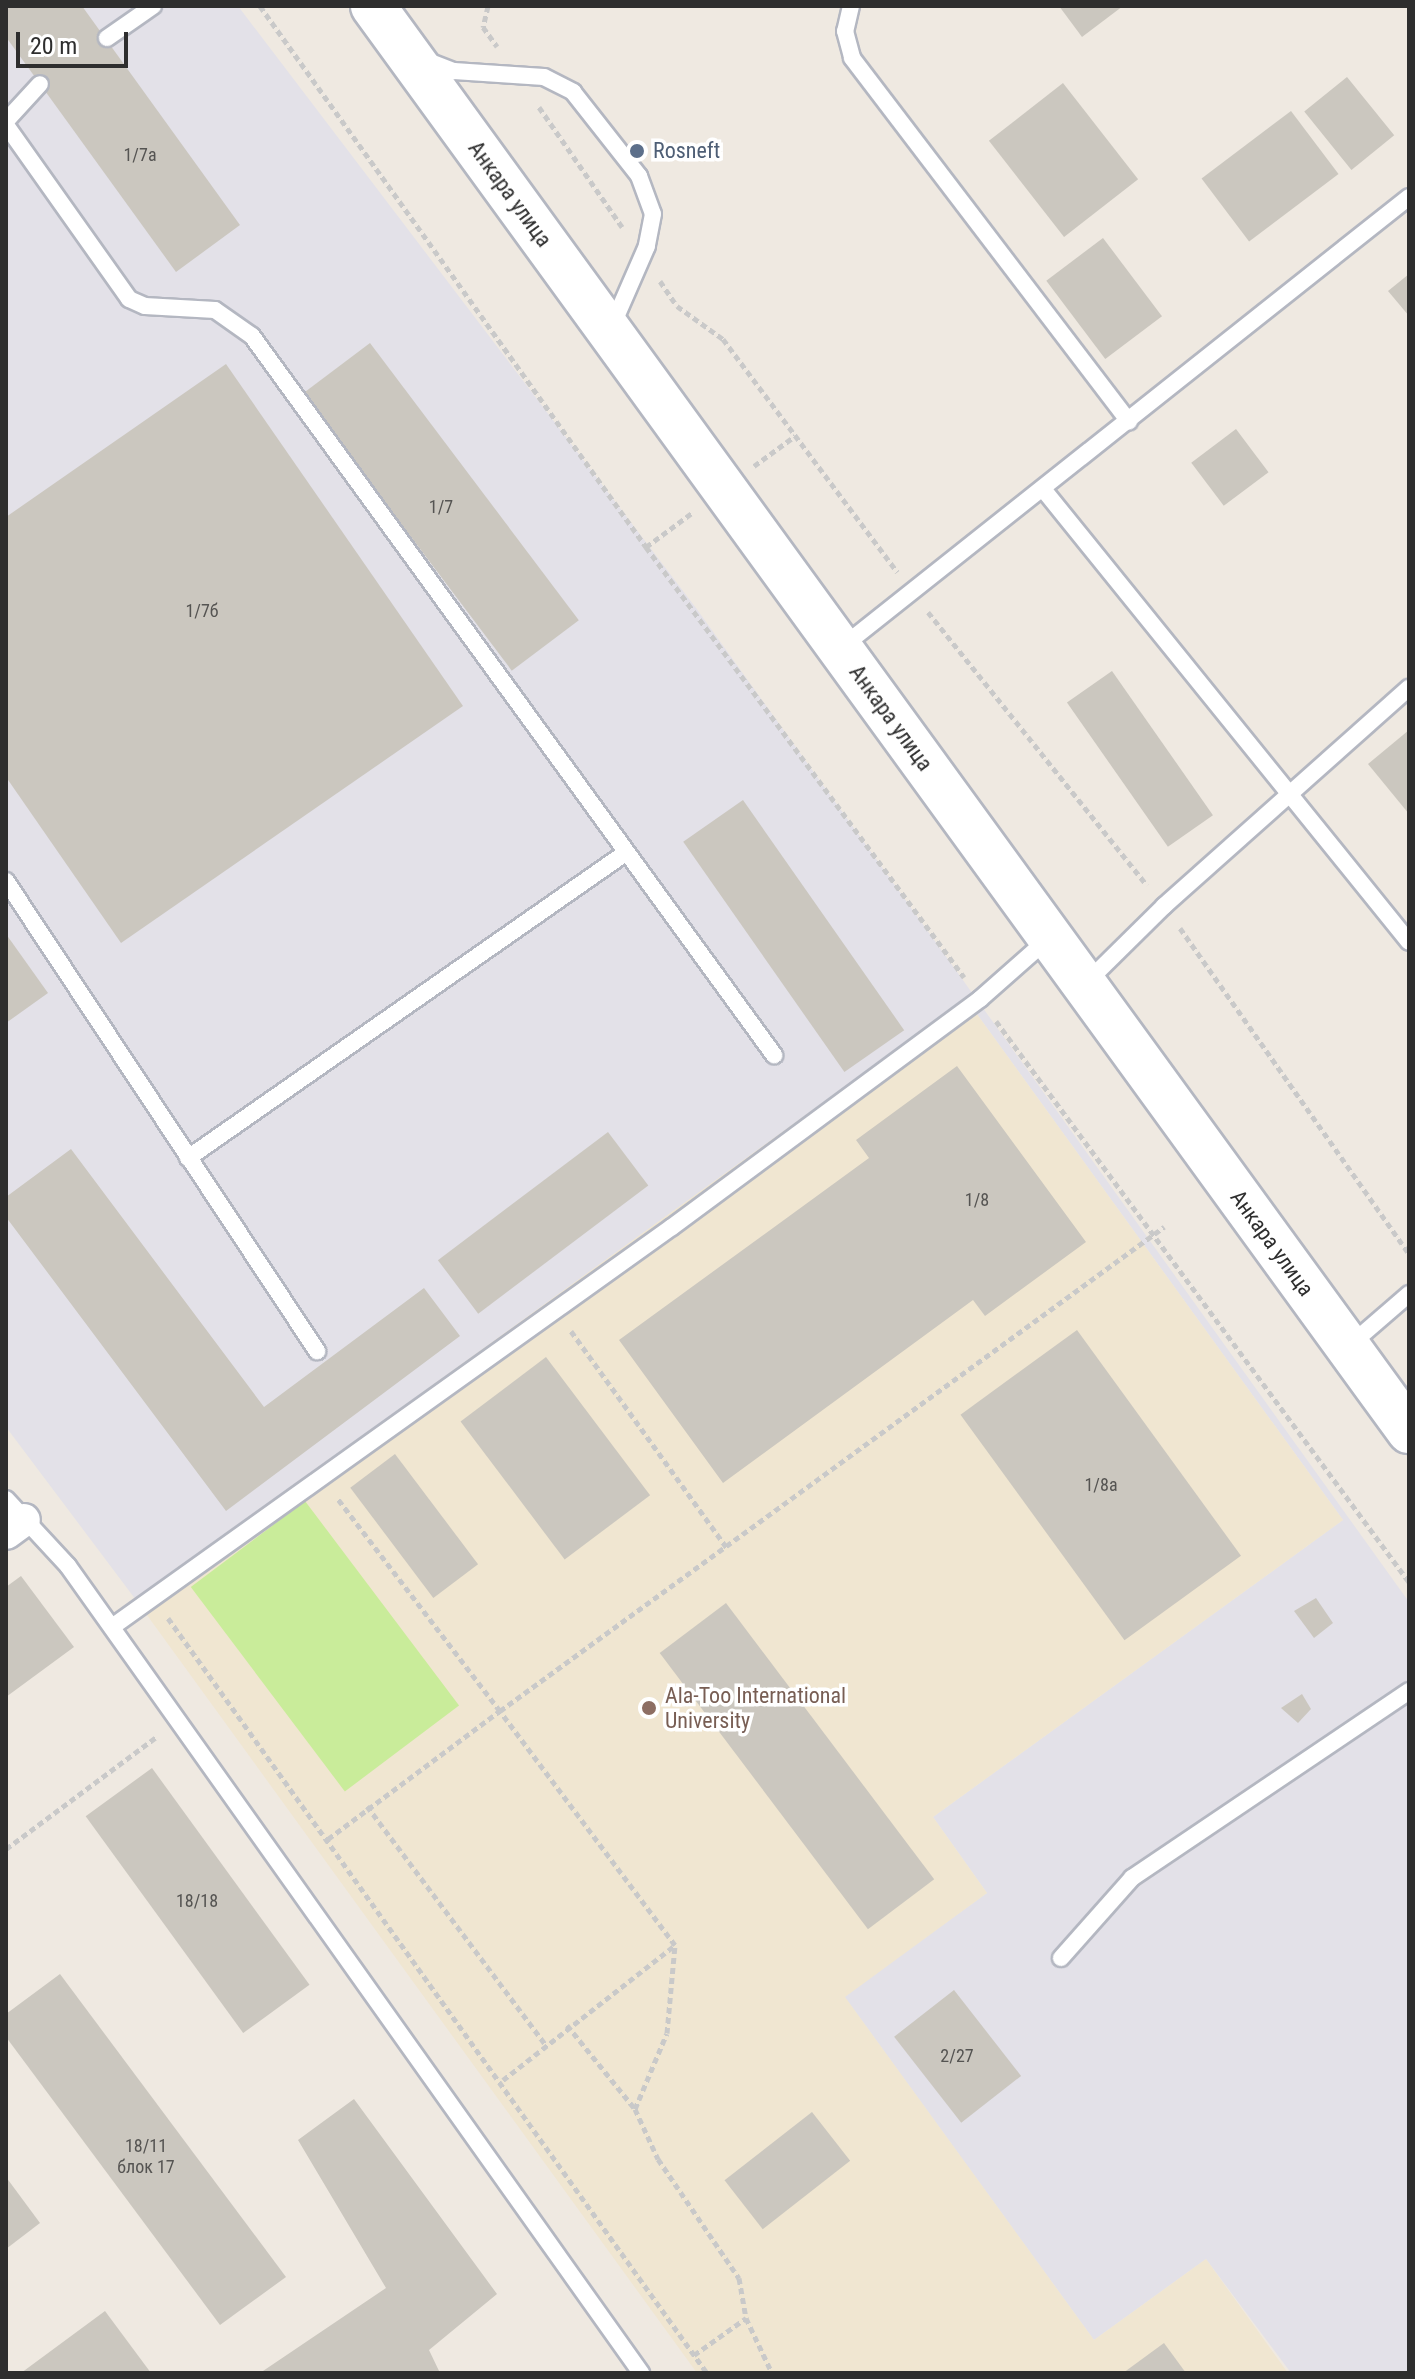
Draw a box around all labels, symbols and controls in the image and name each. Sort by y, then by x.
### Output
scale bar [20,16,132,66]
text: 20 m [30,32,77,60]
street label: Анкара улица [463,136,557,252]
place label: Rosneft [653,138,720,164]
marker: Rosneft [628,142,646,160]
house number: 1/7а [123,144,157,166]
house number: 1/7 [429,496,453,518]
house number: 1/7б [185,600,219,622]
street label: Анкара улица [844,660,938,776]
street label: Анкара улица [1225,1185,1319,1301]
house number: 1/8 [965,1189,989,1211]
house number: 1/8а [1084,1474,1118,1496]
place label: Ala-Too International University [665,1682,846,1734]
marker: Ala-Too International University [640,1699,658,1717]
house number: 18/18 [176,1890,218,1912]
house number: 2/27 [940,2045,974,2067]
house number: 18/11 блок 17 [117,2136,175,2178]

